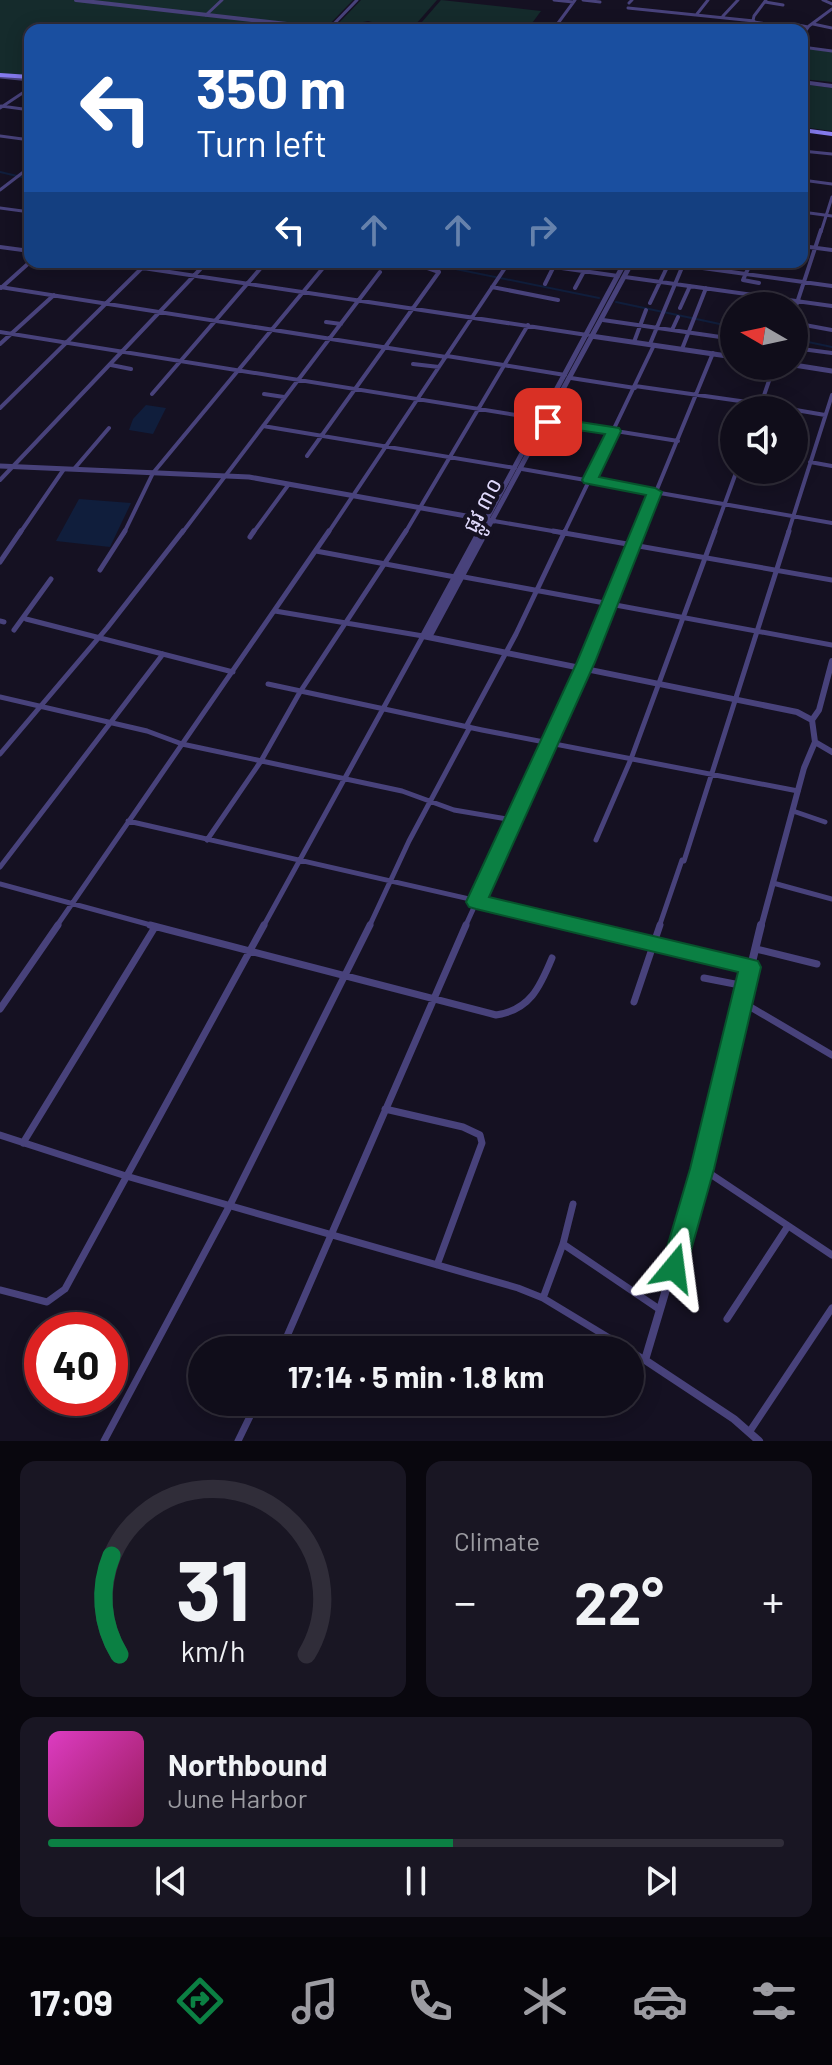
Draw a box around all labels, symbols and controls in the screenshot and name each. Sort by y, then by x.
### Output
text: 350 m [196,53,346,120]
icon: left [64,56,168,160]
text: Turn left [196,121,327,164]
icon: left [268,208,312,252]
icon: ahead [352,208,396,252]
icon: ahead [436,208,480,252]
icon: right [520,208,564,252]
north arrow [720,292,808,380]
map controls [720,292,808,484]
pin [514,388,582,456]
button: sound [720,396,808,484]
icon: arrive [526,400,570,444]
street label: ផ្លូវ ៣០ [456,473,514,540]
position arrow [632,1226,716,1310]
speed limit sign: 40 [24,1312,128,1416]
text: 17:14 · 5 min · 1.8 km [288,1358,544,1394]
text: Climate [454,1525,540,1556]
text: 31 [176,1538,250,1638]
text: 22° [574,1565,664,1637]
text: − [454,1574,476,1627]
text: + [762,1574,784,1627]
text: km/h [181,1633,245,1668]
text: Northbound [168,1746,327,1782]
text: June Harbor [168,1782,307,1813]
icon: previous [149,1859,193,1903]
icon: pause [394,1859,438,1903]
icon: next [639,1859,683,1903]
icon: directions [172,1973,228,2029]
icon: music [287,1973,343,2029]
icon: phone [402,1973,458,2029]
icon: climate [517,1973,573,2029]
icon: car [632,1973,688,2029]
icon: filters [746,1973,802,2029]
text: 17:09 [29,1980,113,2023]

